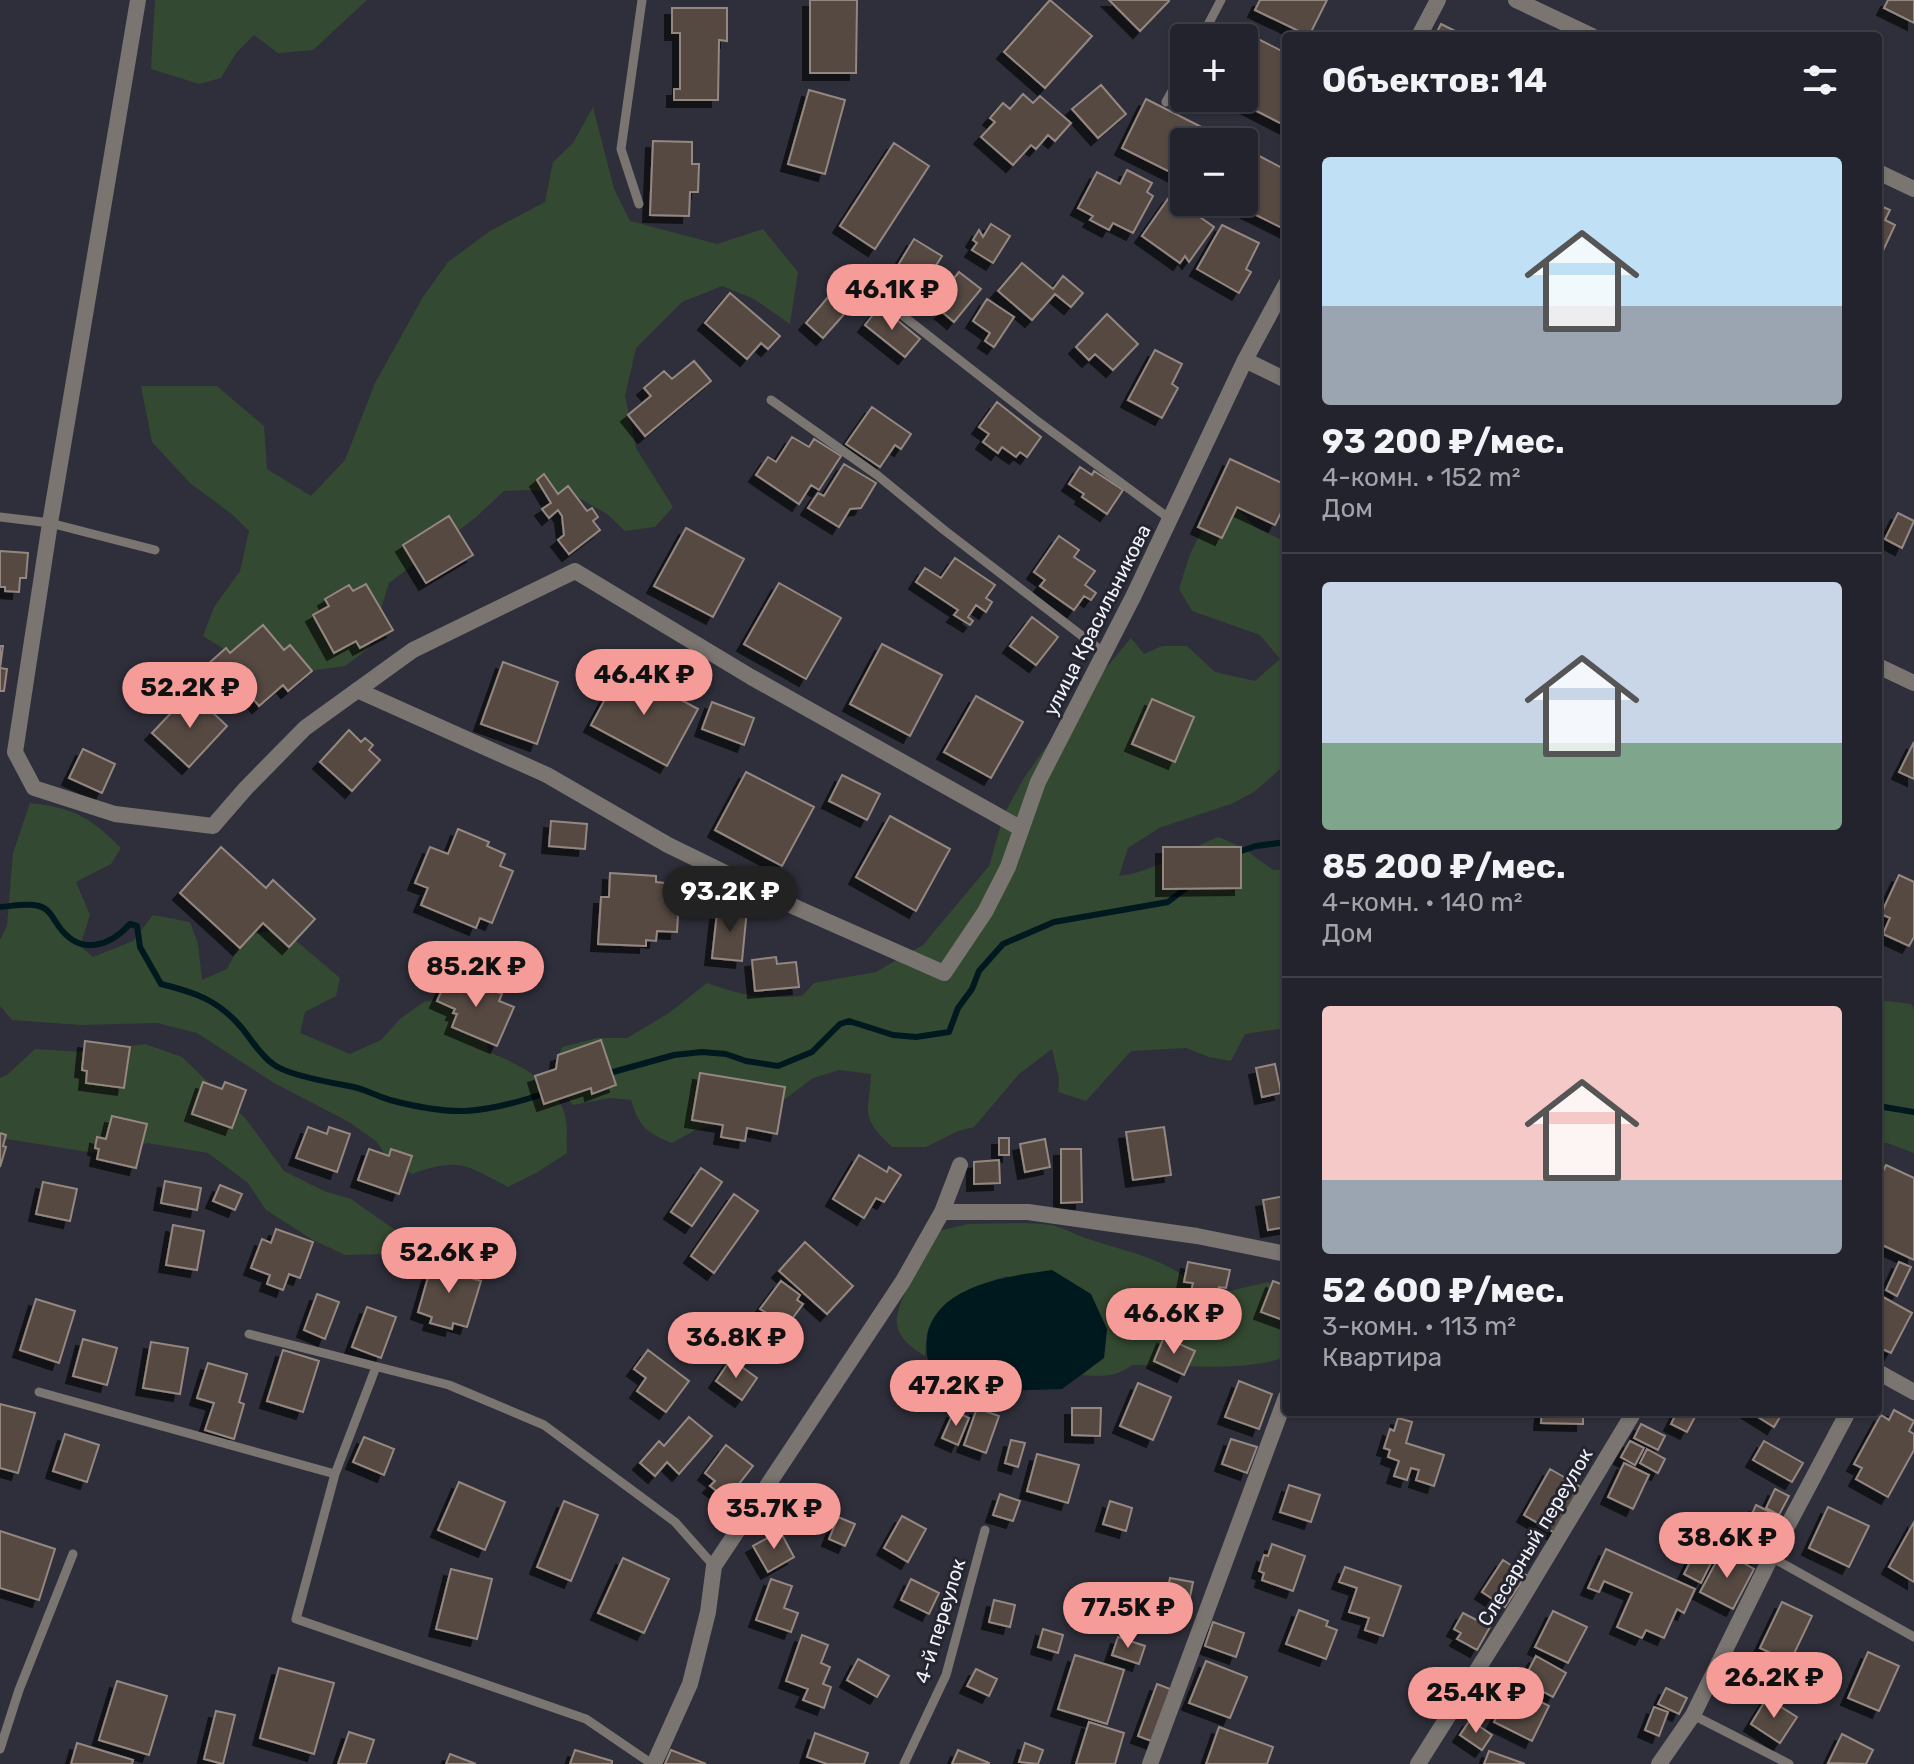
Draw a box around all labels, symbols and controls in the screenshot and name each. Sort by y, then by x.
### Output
map controls [1170,24,1258,216]
button: + [1170,24,1258,112]
icon: filters [1798,58,1842,102]
text: Объектов: 14 [1322,60,1547,101]
button: − [1170,128,1258,216]
icon: home [1510,209,1654,353]
pin: 46.1K ₽ [818,264,966,332]
text: 46.1K ₽ [845,274,939,305]
text: 93 200 ₽/мес. [1322,421,1565,462]
text: 4-комн. · 152 m² [1322,462,1521,493]
text: Дом [1322,493,1373,524]
street label: улица Красильникова [1038,520,1156,720]
icon: home [1510,634,1654,778]
pin: 46.4K ₽ [570,649,718,717]
text: 46.4K ₽ [593,659,695,690]
pin: 52.2K ₽ [116,662,264,730]
text: 52.2K ₽ [140,672,240,703]
text: 85 200 ₽/мес. [1322,846,1566,887]
pin: 93.2K ₽ [656,866,804,934]
text: 93.2K ₽ [680,876,780,907]
text: 4-комн. · 140 m² [1322,887,1523,918]
text: Дом [1322,918,1373,949]
pin: 85.2K ₽ [402,941,550,1009]
text: 85.2K ₽ [426,951,526,982]
icon: home [1510,1058,1654,1202]
pin: 52.6K ₽ [375,1227,523,1295]
text: 52.6K ₽ [399,1237,499,1268]
text: 52 600 ₽/мес. [1322,1270,1565,1311]
pin: 46.6K ₽ [1100,1288,1248,1356]
text: 46.6K ₽ [1124,1298,1224,1329]
text: 3-комн. · 113 m² [1322,1311,1516,1342]
pin: 36.8K ₽ [662,1312,810,1380]
text: 36.8K ₽ [686,1322,786,1353]
text: Квартира [1322,1342,1442,1373]
pin: 47.2K ₽ [882,1360,1030,1428]
text: 47.2K ₽ [908,1370,1004,1401]
street label: Слесарный переулок [1472,1443,1598,1630]
pin: 35.7K ₽ [700,1483,848,1551]
text: 35.7K ₽ [726,1493,822,1524]
pin: 38.6K ₽ [1653,1512,1801,1580]
text: 38.6K ₽ [1677,1522,1777,1553]
street label: 4-й переулок [910,1556,970,1686]
pin: 77.5K ₽ [1054,1582,1202,1650]
text: 77.5K ₽ [1081,1592,1175,1623]
pin: 26.2K ₽ [1700,1652,1848,1720]
text: 26.2K ₽ [1724,1662,1824,1693]
pin: 25.4K ₽ [1402,1667,1550,1735]
text: 25.4K ₽ [1426,1677,1526,1708]

